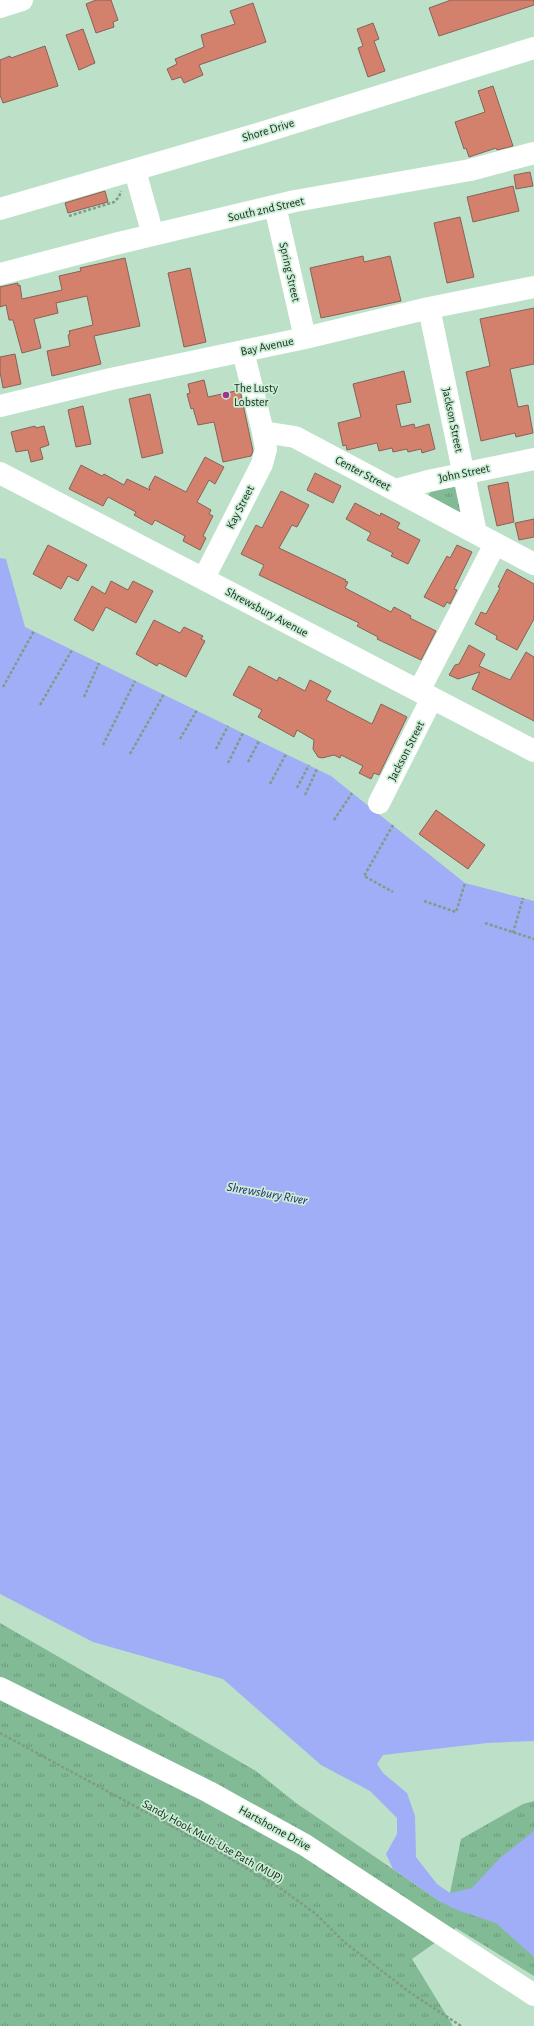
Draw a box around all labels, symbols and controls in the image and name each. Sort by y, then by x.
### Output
street label: Shore Drive [240,116,296,144]
street label: South 2nd Street [227,194,305,224]
street label: Spring Street [277,241,303,303]
street label: Bay Avenue [239,335,295,358]
place label: The Lusty Lobster [234,382,278,408]
street label: Jackson Street [440,387,466,454]
marker: The Lusty Lobster [221,390,231,400]
street label: Center Street [333,453,393,493]
street label: John Street [437,462,491,484]
street label: Kay Street [224,483,257,531]
street label: Shrewsbury Avenue [223,585,310,640]
street label: Jackson Street [386,719,426,783]
water label: Shrewsbury River [226,1181,309,1208]
street label: Sandy Hook Multi-Use Path (MUP) [140,1797,286,1886]
street label: Hartshorne Drive [237,1803,313,1853]

